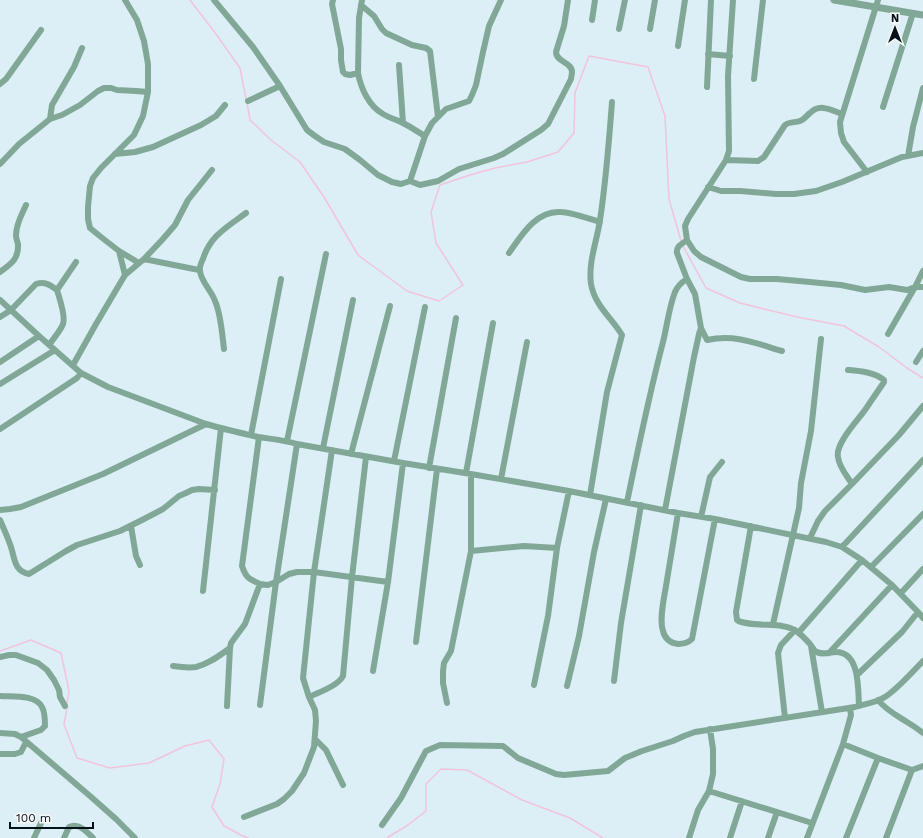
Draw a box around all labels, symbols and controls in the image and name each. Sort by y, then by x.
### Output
north arrow [875,8,915,48]
text: N [891,12,899,25]
scale bar [10,804,93,830]
text: 100 m [16,811,51,825]

